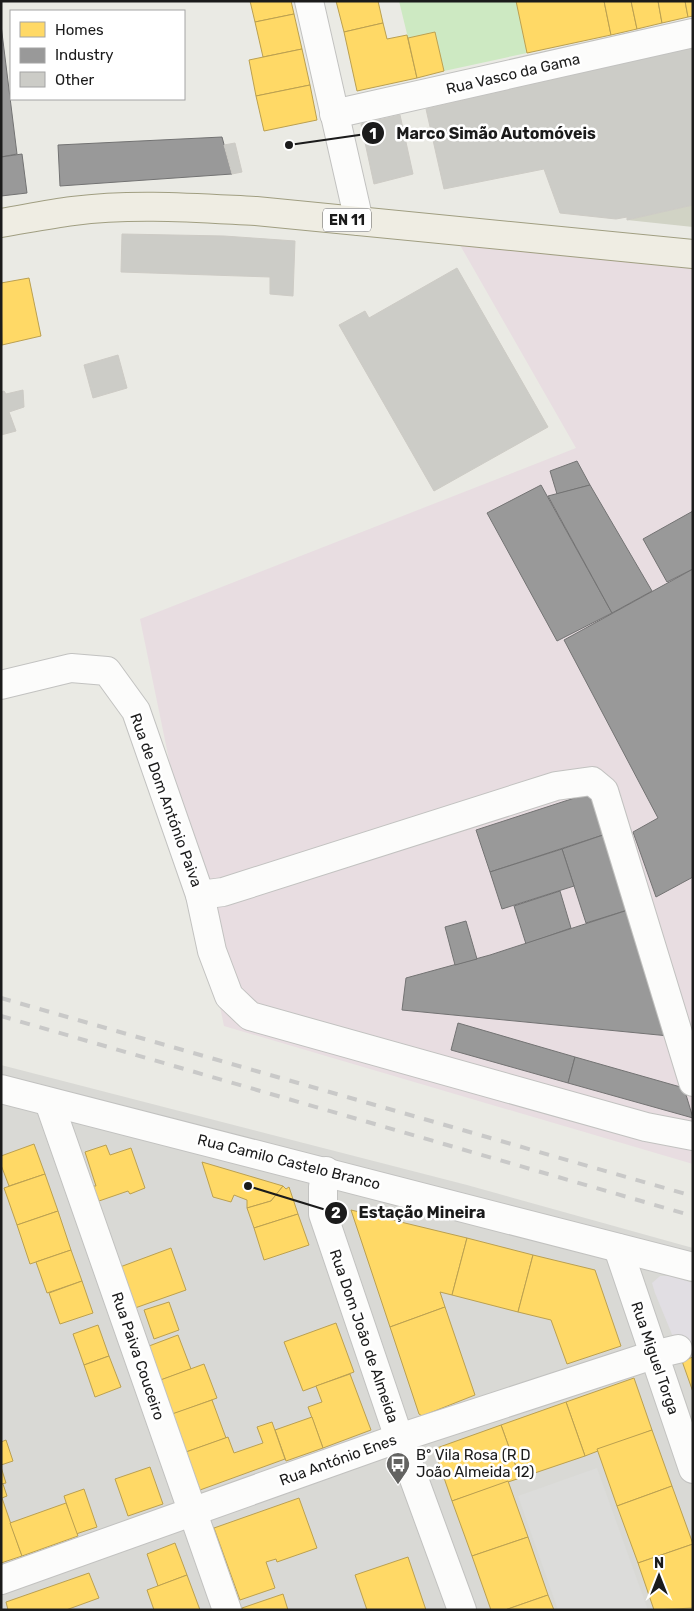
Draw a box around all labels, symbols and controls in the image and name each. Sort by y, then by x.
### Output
legend [10,10,185,100]
text: Homes [55,21,104,39]
text: Industry [55,46,114,64]
street label: Rua Vasco da Gama [444,50,582,98]
text: Other [55,71,95,89]
callout: Marco Simão Automóveis [361,118,606,149]
text: Marco Simão Automóveis [396,124,596,143]
text: 1 [369,125,377,143]
road number: EN 11 [323,208,371,232]
street label: Rua de Dom António Paiva [126,711,206,889]
street label: Rua Camilo Castelo Branco [196,1131,382,1193]
callout: Estação Mineira [323,1197,495,1228]
text: Estação Mineira [359,1203,485,1222]
text: 2 [331,1204,341,1222]
street label: Rua Dom João de Almeida [326,1247,402,1425]
street label: Rua Paiva Couceiro [108,1290,168,1422]
street label: Rua Miguel Torga [627,1299,683,1417]
street label: Rua António Enes [277,1430,399,1490]
place label: Bº Vila Rosa (R D João Almeida 12) [416,1446,534,1481]
bus stop icon: Bº Vila Rosa (R D João Almeida 12) [385,1451,411,1485]
north arrow [634,1551,684,1601]
text: N [654,1555,664,1572]

